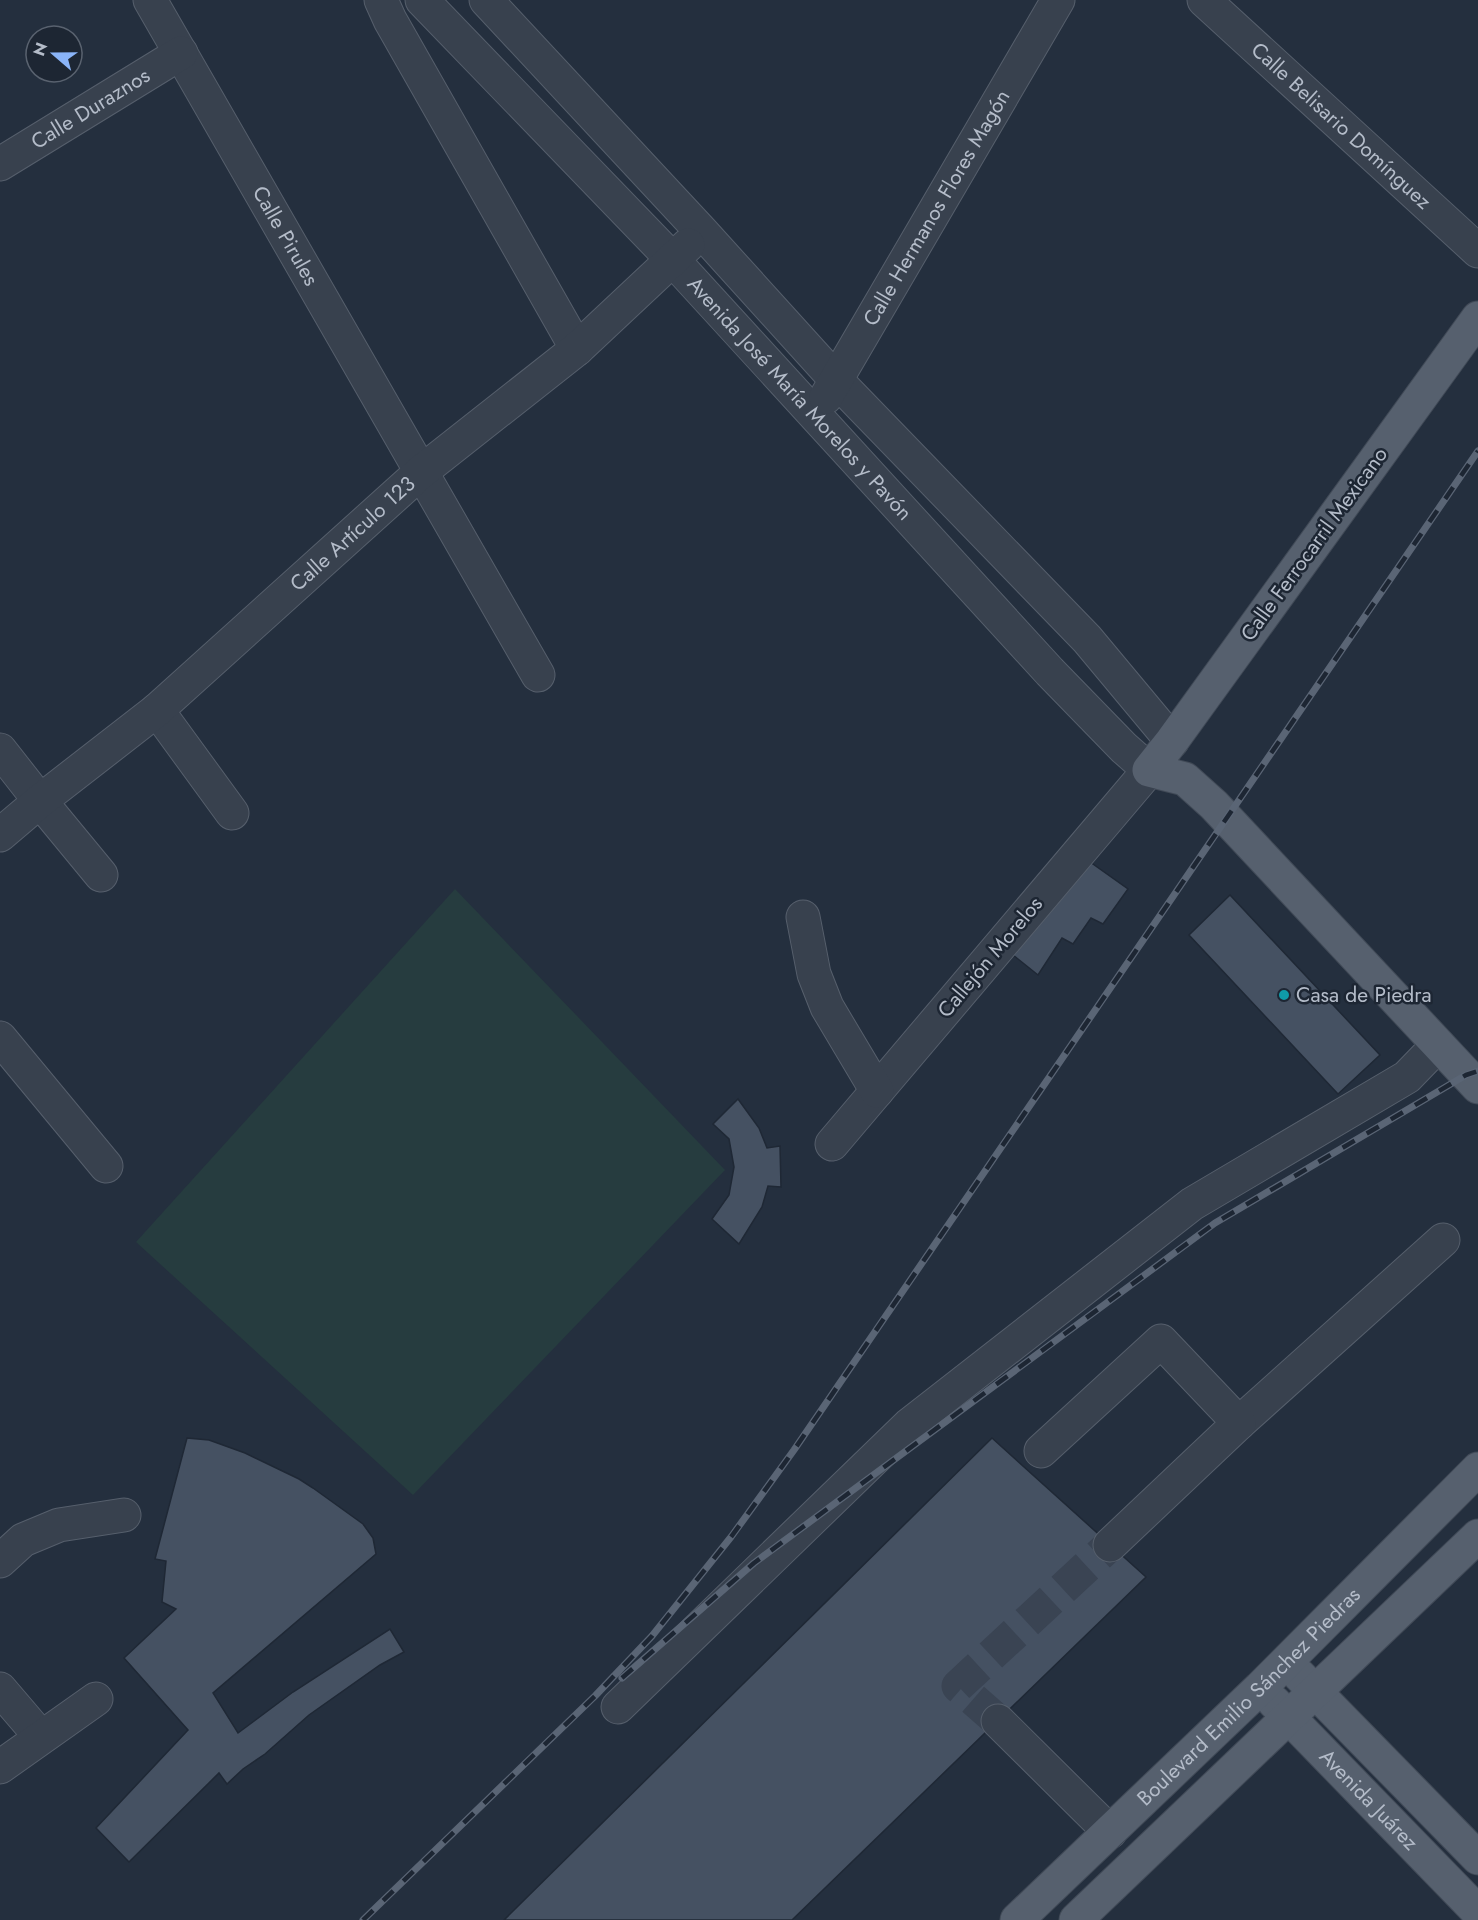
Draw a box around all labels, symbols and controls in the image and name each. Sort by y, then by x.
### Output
north arrow [24,24,84,84]
street label: Calle Belisario Domínguez [1244,35,1438,216]
text: N [27,39,53,59]
street label: Calle Duraznos [25,61,156,157]
street label: Calle Hermanos Flores Magón [856,84,1017,332]
street label: Calle Pirules [245,180,326,291]
street label: Avenida José María Morelos y Pavón [680,270,919,527]
street label: Calle Ferrocarril Mexicano [1233,441,1395,647]
street label: Calle Artículo 123 [283,469,422,598]
street label: Callejón Morelos [930,890,1050,1024]
place label: Casa de Piedra [1296,980,1432,1010]
marker: Casa de Piedra [1277,988,1291,1002]
street label: Boulevard Emilio Sánchez Piedras [1130,1580,1367,1813]
street label: Avenida Juárez [1312,1742,1425,1857]

